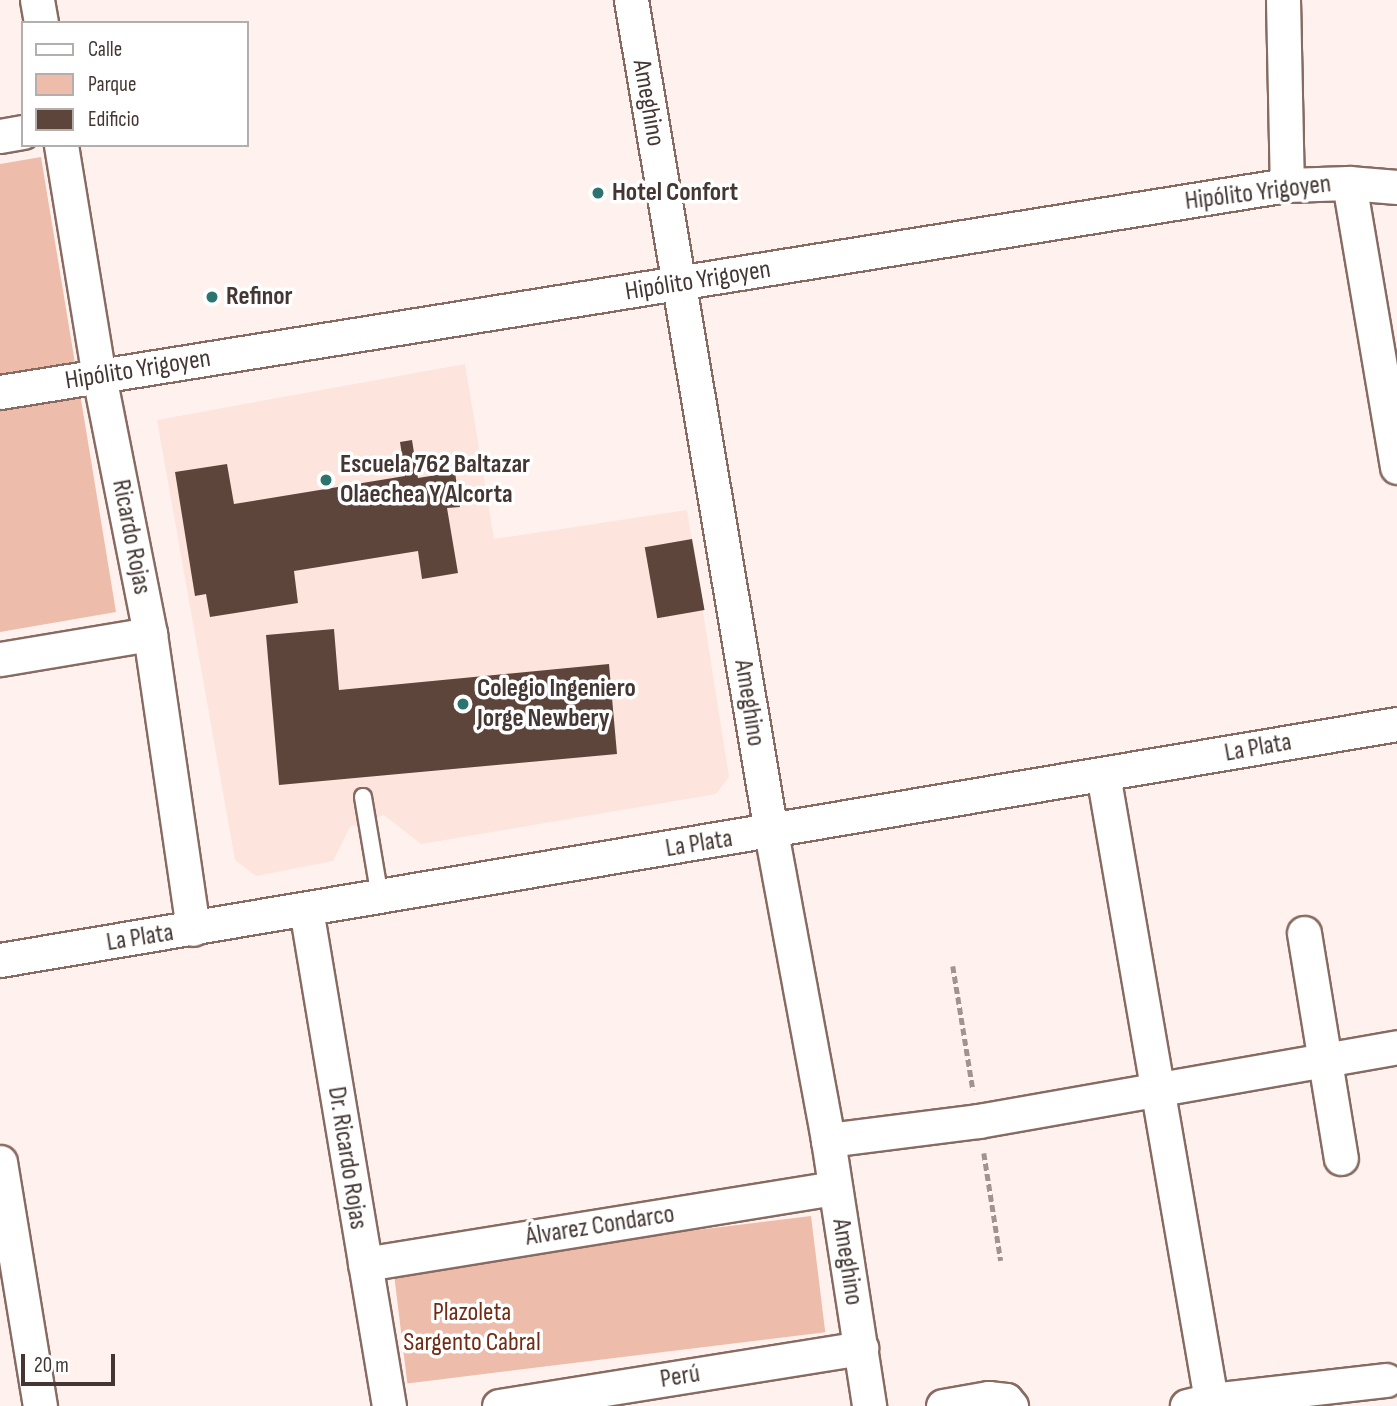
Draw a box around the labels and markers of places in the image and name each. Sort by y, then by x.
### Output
place label: Hotel Confort [612,177,738,209]
marker: Hotel Confort [590,185,606,201]
place label: Refinor [226,281,293,313]
marker: Refinor [204,289,220,305]
place label: Escuela 762 Baltazar Olaechea Y Alcorta [340,449,530,510]
marker: Escuela 762 Baltazar Olaechea Y Alcorta [318,472,334,488]
place label: Colegio Ingeniero Jorge Newbery [477,673,636,734]
marker: Colegio Ingeniero Jorge Newbery [455,696,471,712]

